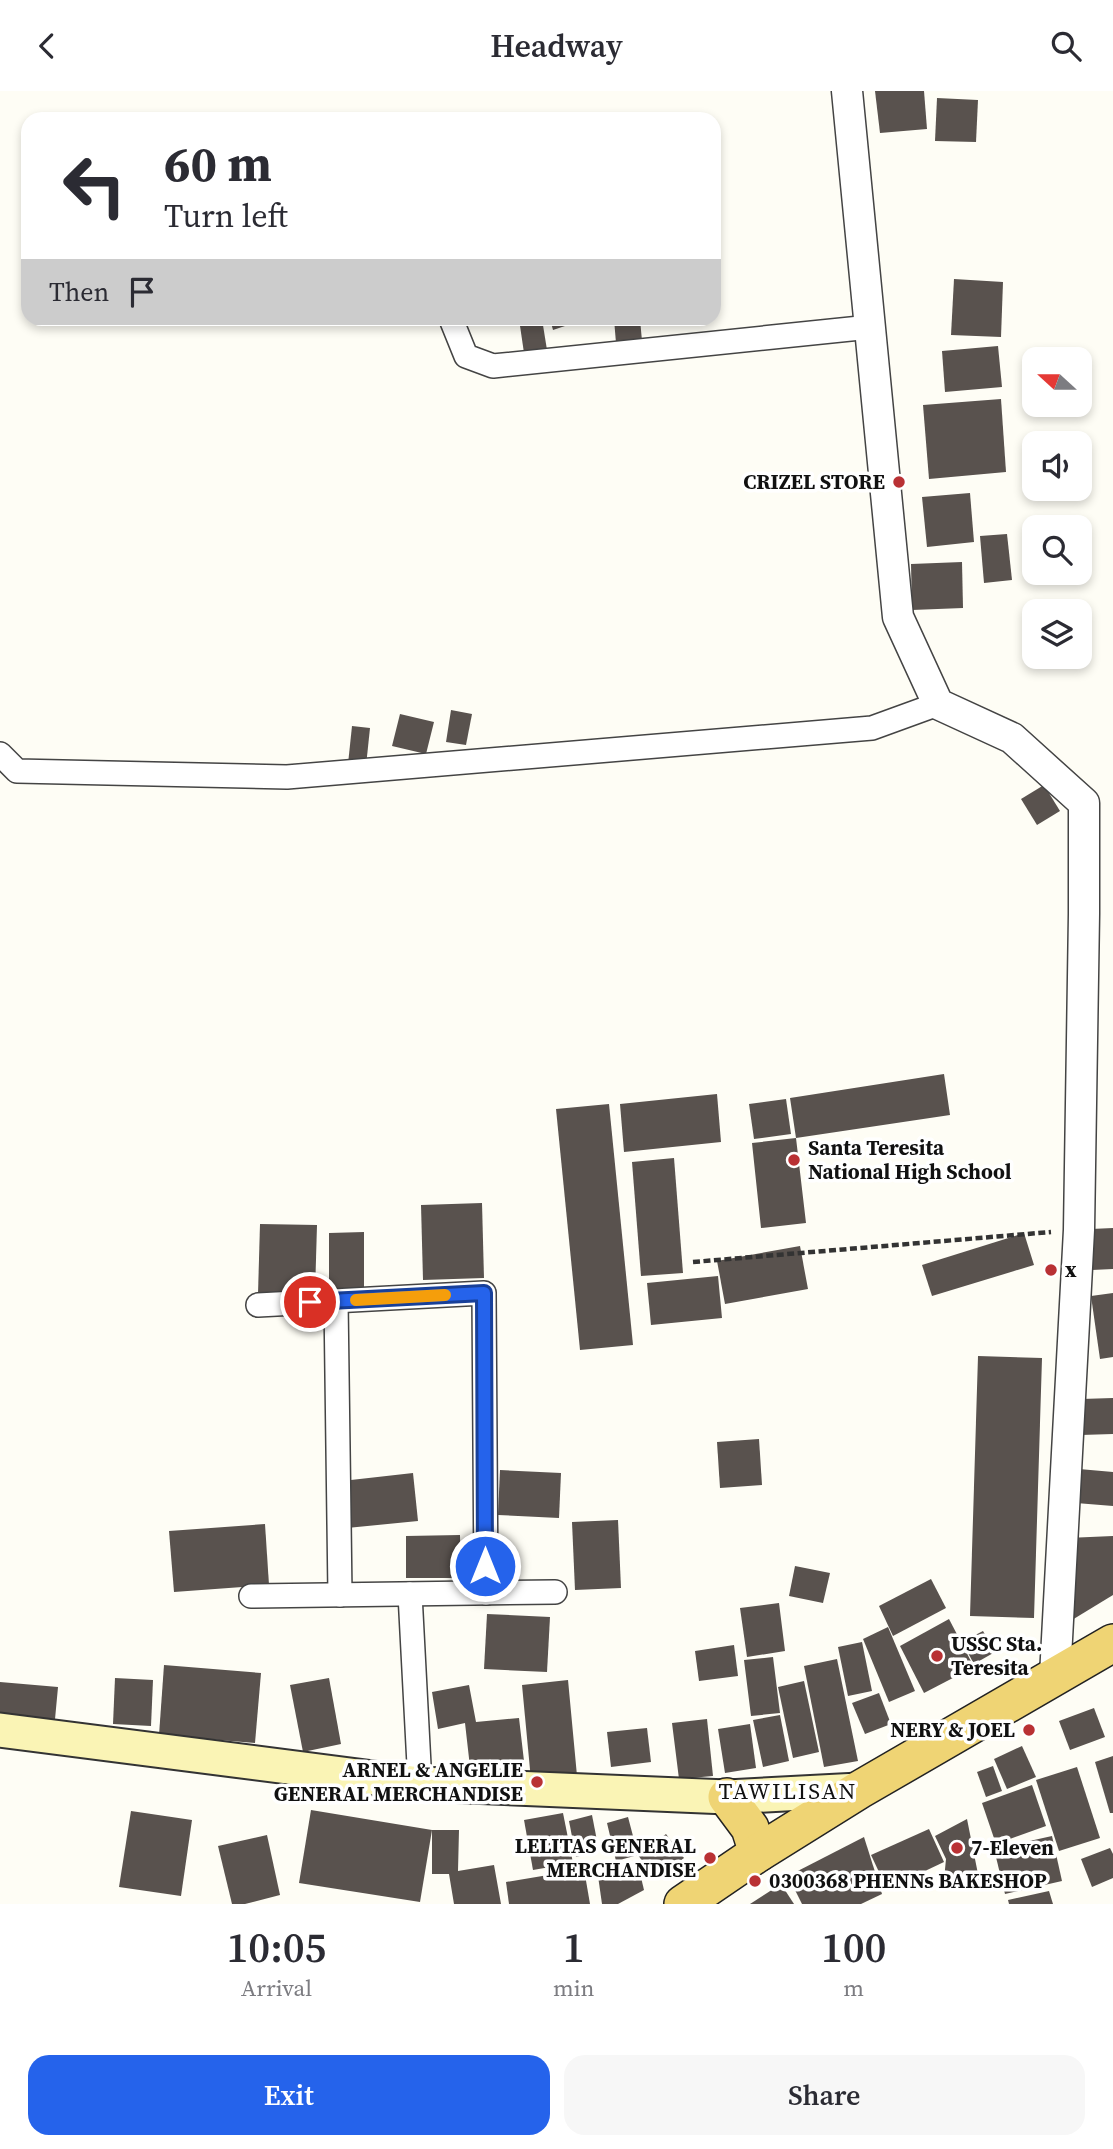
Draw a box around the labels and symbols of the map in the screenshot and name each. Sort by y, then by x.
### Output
north arrow [1022,347,1092,417]
place label: CRIZEL STORE [743,467,885,496]
marker: CRIZEL STORE [891,474,907,490]
place label: Santa Teresita National High School [808,1133,1012,1186]
marker: Santa Teresita National High School [786,1152,802,1168]
place label: x [1065,1255,1077,1284]
marker: x [1043,1262,1059,1278]
pin [280,1272,340,1332]
position arrow [448,1529,522,1603]
place label: USSC Sta. Teresita [951,1629,1042,1682]
marker: USSC Sta. Teresita [929,1648,945,1664]
place label: NERY & JOEL [890,1715,1015,1744]
marker: NERY & JOEL [1021,1722,1037,1738]
place label: ARNEL & ANGELIE GENERAL MERCHANDISE [274,1755,523,1808]
marker: ARNEL & ANGELIE GENERAL MERCHANDISE [529,1774,545,1790]
district label: TAWILISAN [718,1775,858,1807]
place label: LELITAS GENERAL MERCHANDISE [515,1831,696,1884]
place label: 7-Eleven [971,1833,1054,1862]
marker: 7-Eleven [949,1840,965,1856]
marker: LELITAS GENERAL MERCHANDISE [702,1850,718,1866]
place label: 0300368 PHENNs BAKESHOP [769,1866,1047,1895]
marker: 0300368 PHENNs BAKESHOP [747,1873,763,1889]

